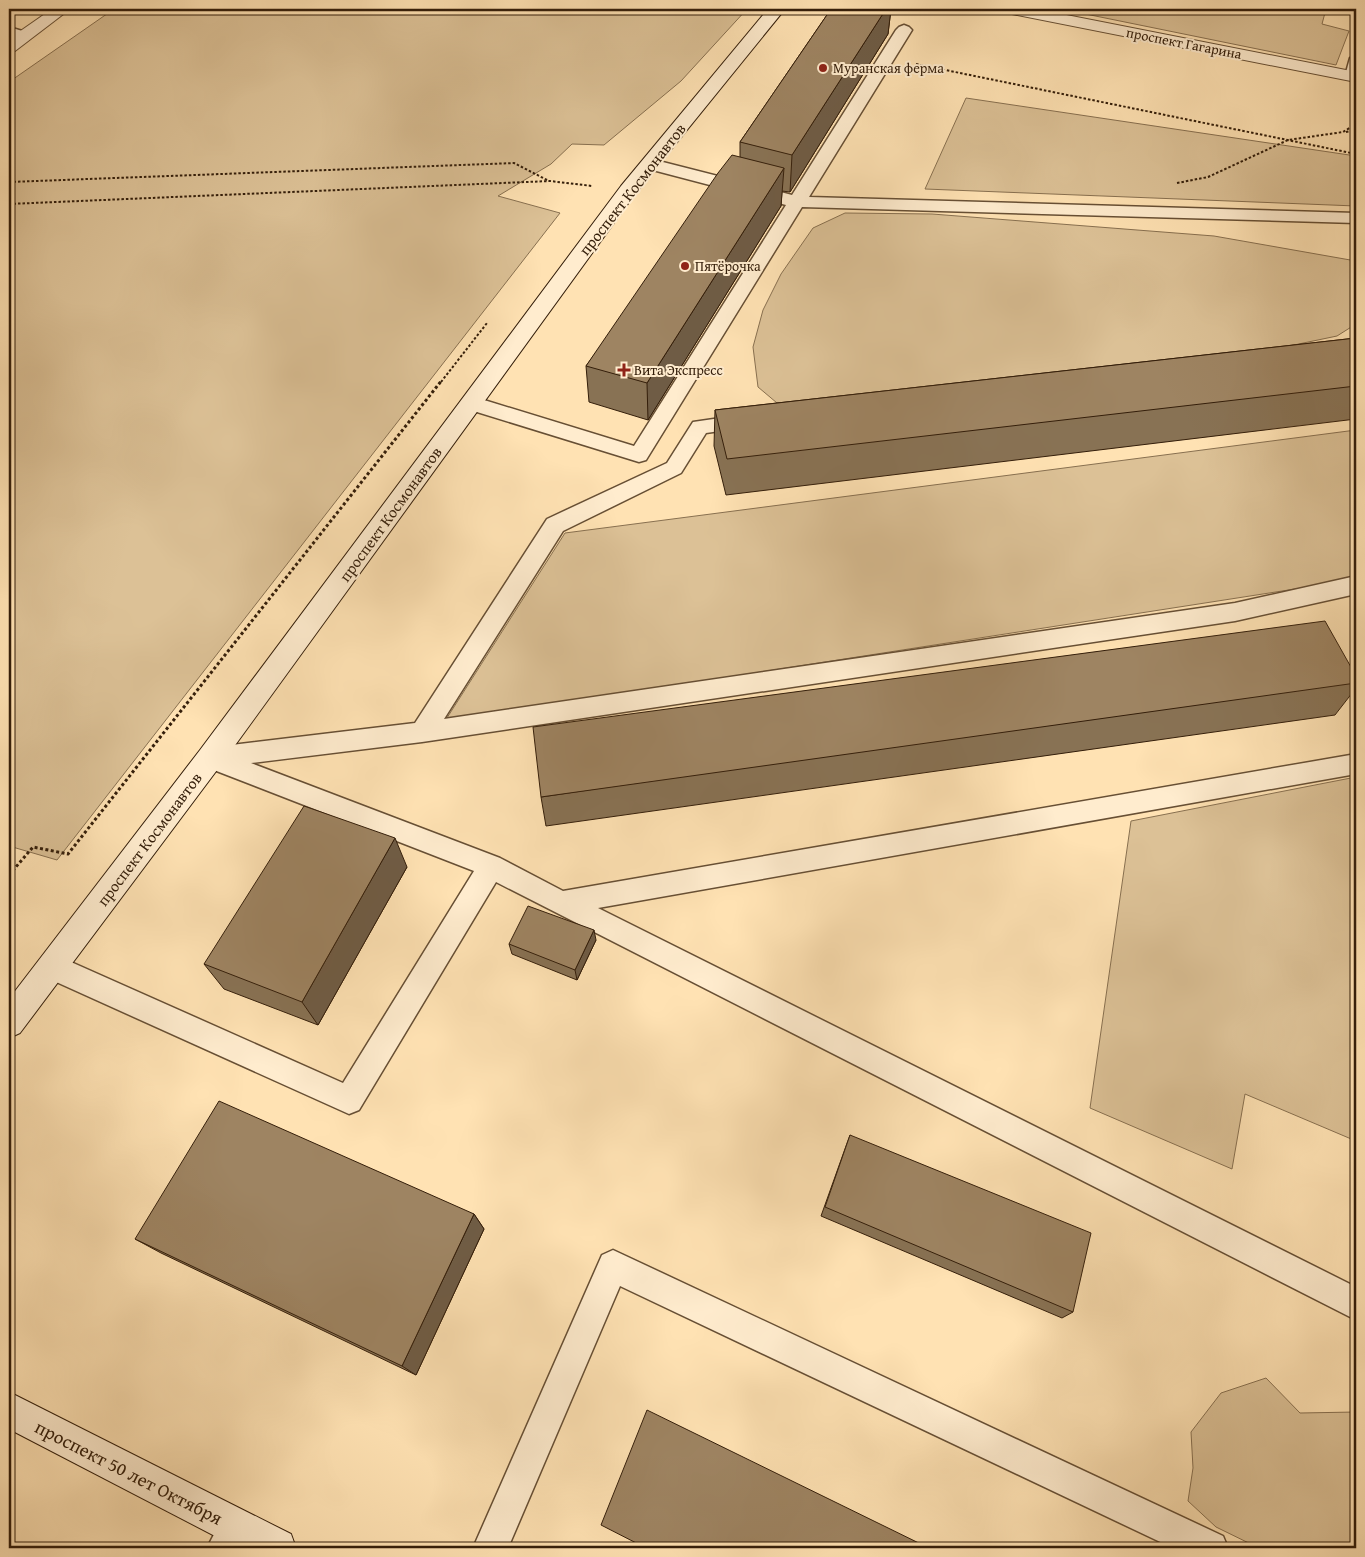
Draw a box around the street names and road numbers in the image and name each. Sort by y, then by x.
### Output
street label: проспект Гагарина [1125,22,1244,64]
street label: проспект Космонавтов [573,118,691,260]
street label: проспект Космонавтов [333,441,447,587]
street label: проспект Космонавтов [91,767,207,911]
street label: проспект 50 лет Октября [30,1413,228,1532]

